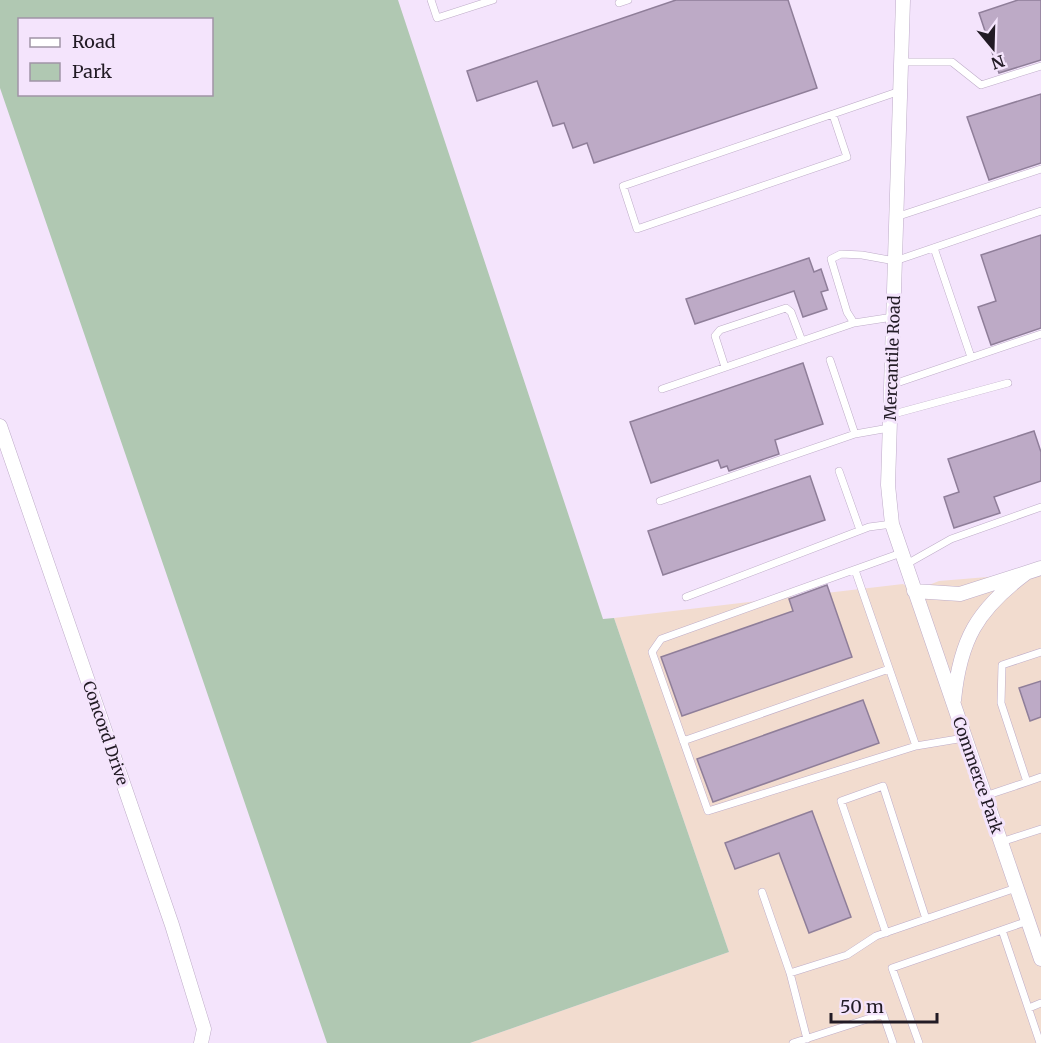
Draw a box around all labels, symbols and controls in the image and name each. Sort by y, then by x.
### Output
legend [18,18,213,96]
north arrow [963,18,1023,78]
text: Road [72,30,116,53]
text: N [988,51,1007,74]
text: Park [72,60,113,83]
street label: Mercantile Road [880,295,904,421]
street label: Concord Drive [79,678,133,788]
street label: Commerce Park [949,714,1008,837]
scale bar [831,986,938,1024]
text: 50 m [840,995,884,1018]

